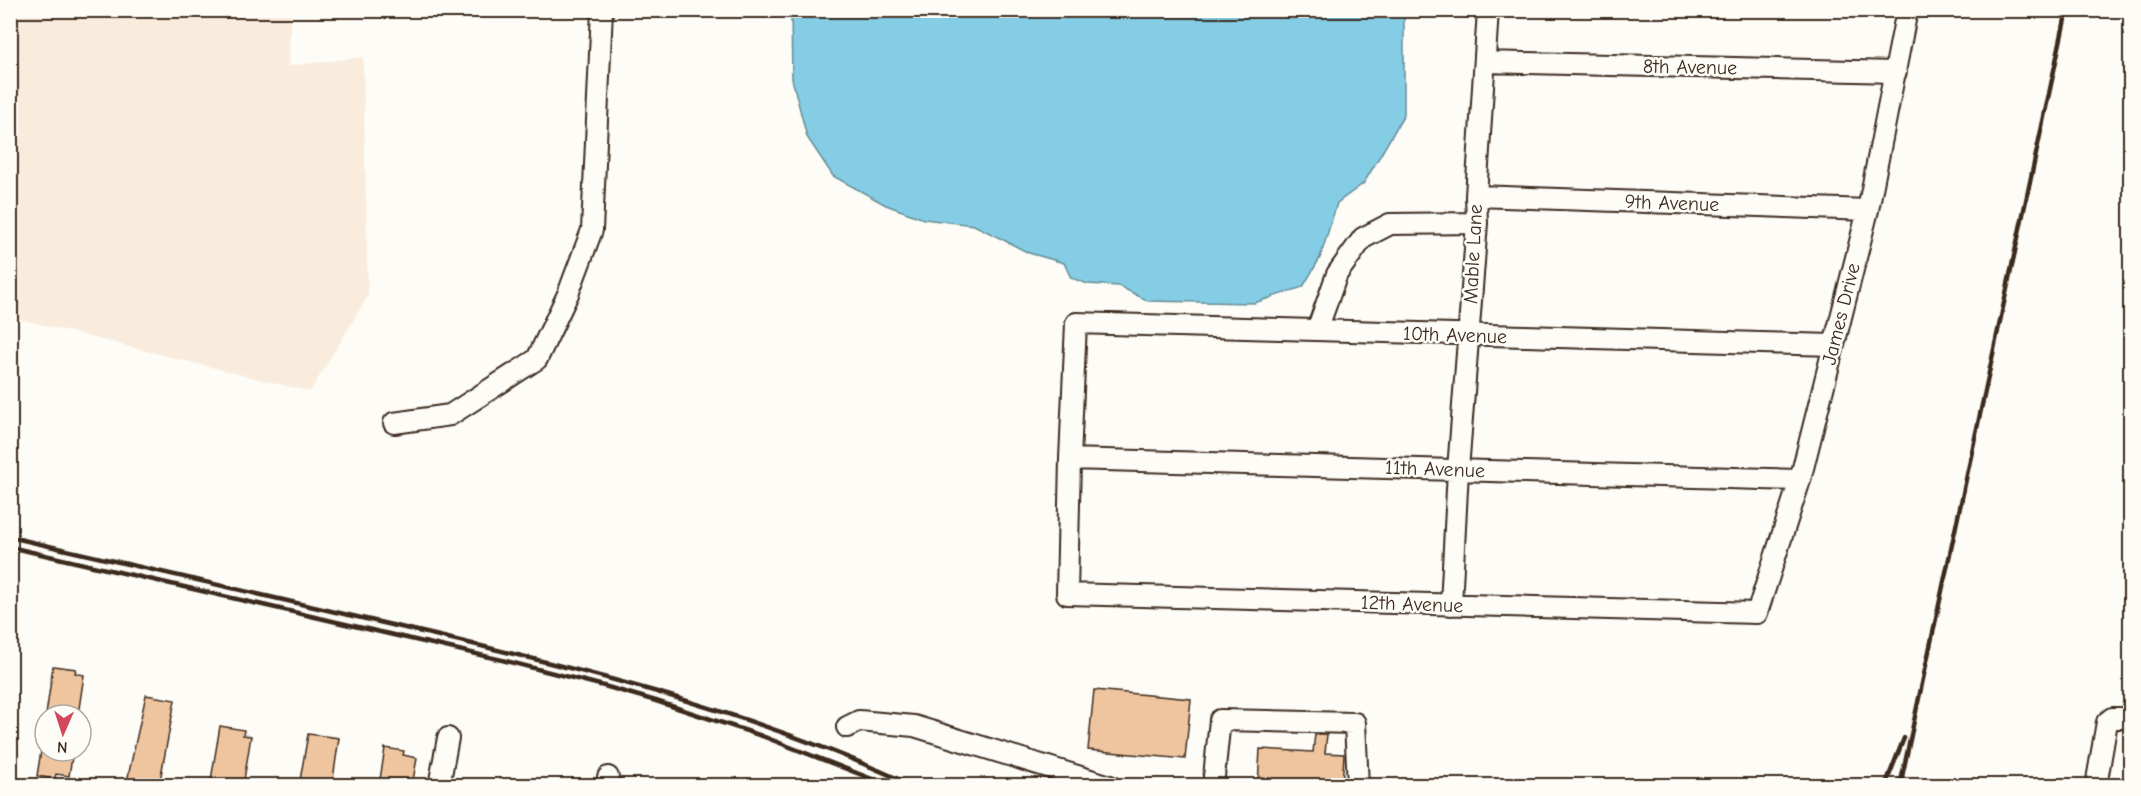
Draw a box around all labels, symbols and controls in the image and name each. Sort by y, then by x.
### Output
street label: 8th Avenue [1643,55,1737,79]
street label: 9th Avenue [1624,190,1720,216]
street label: Mable Lane [1459,204,1487,304]
street label: James Drive [1817,261,1865,367]
street label: 10th Avenue [1403,322,1507,348]
street label: 11th Avenue [1385,456,1485,482]
street label: 12th Avenue [1360,591,1464,617]
north arrow [33,703,93,763]
text: N [57,738,68,756]

